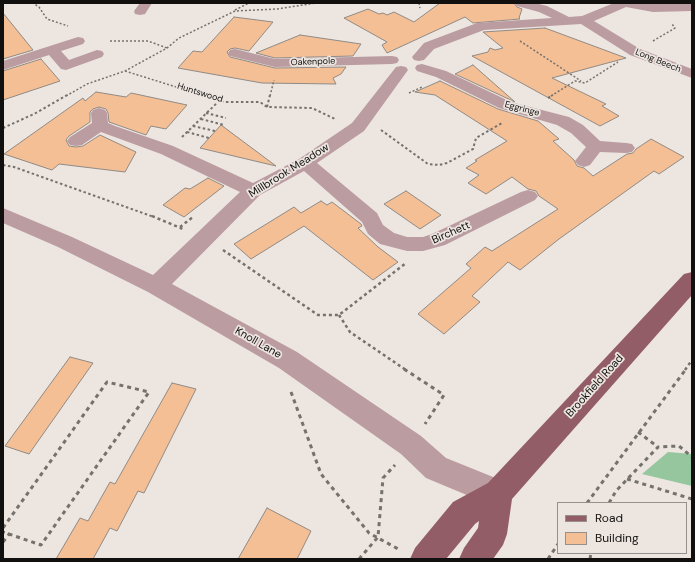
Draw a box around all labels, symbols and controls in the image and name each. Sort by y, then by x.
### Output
street label: Long Beech [634,47,682,75]
street label: Oakenpole [291,56,335,68]
street label: Huntswood [176,81,224,105]
street label: Eggringe [503,99,541,119]
street label: Millbrook Meadow [246,141,332,201]
street label: Birchett [430,219,472,247]
street label: Knoll Lane [232,324,284,362]
street label: Brookfield Road [564,352,626,420]
legend [557,502,687,554]
text: Road [595,510,623,526]
text: Building [595,530,639,546]

